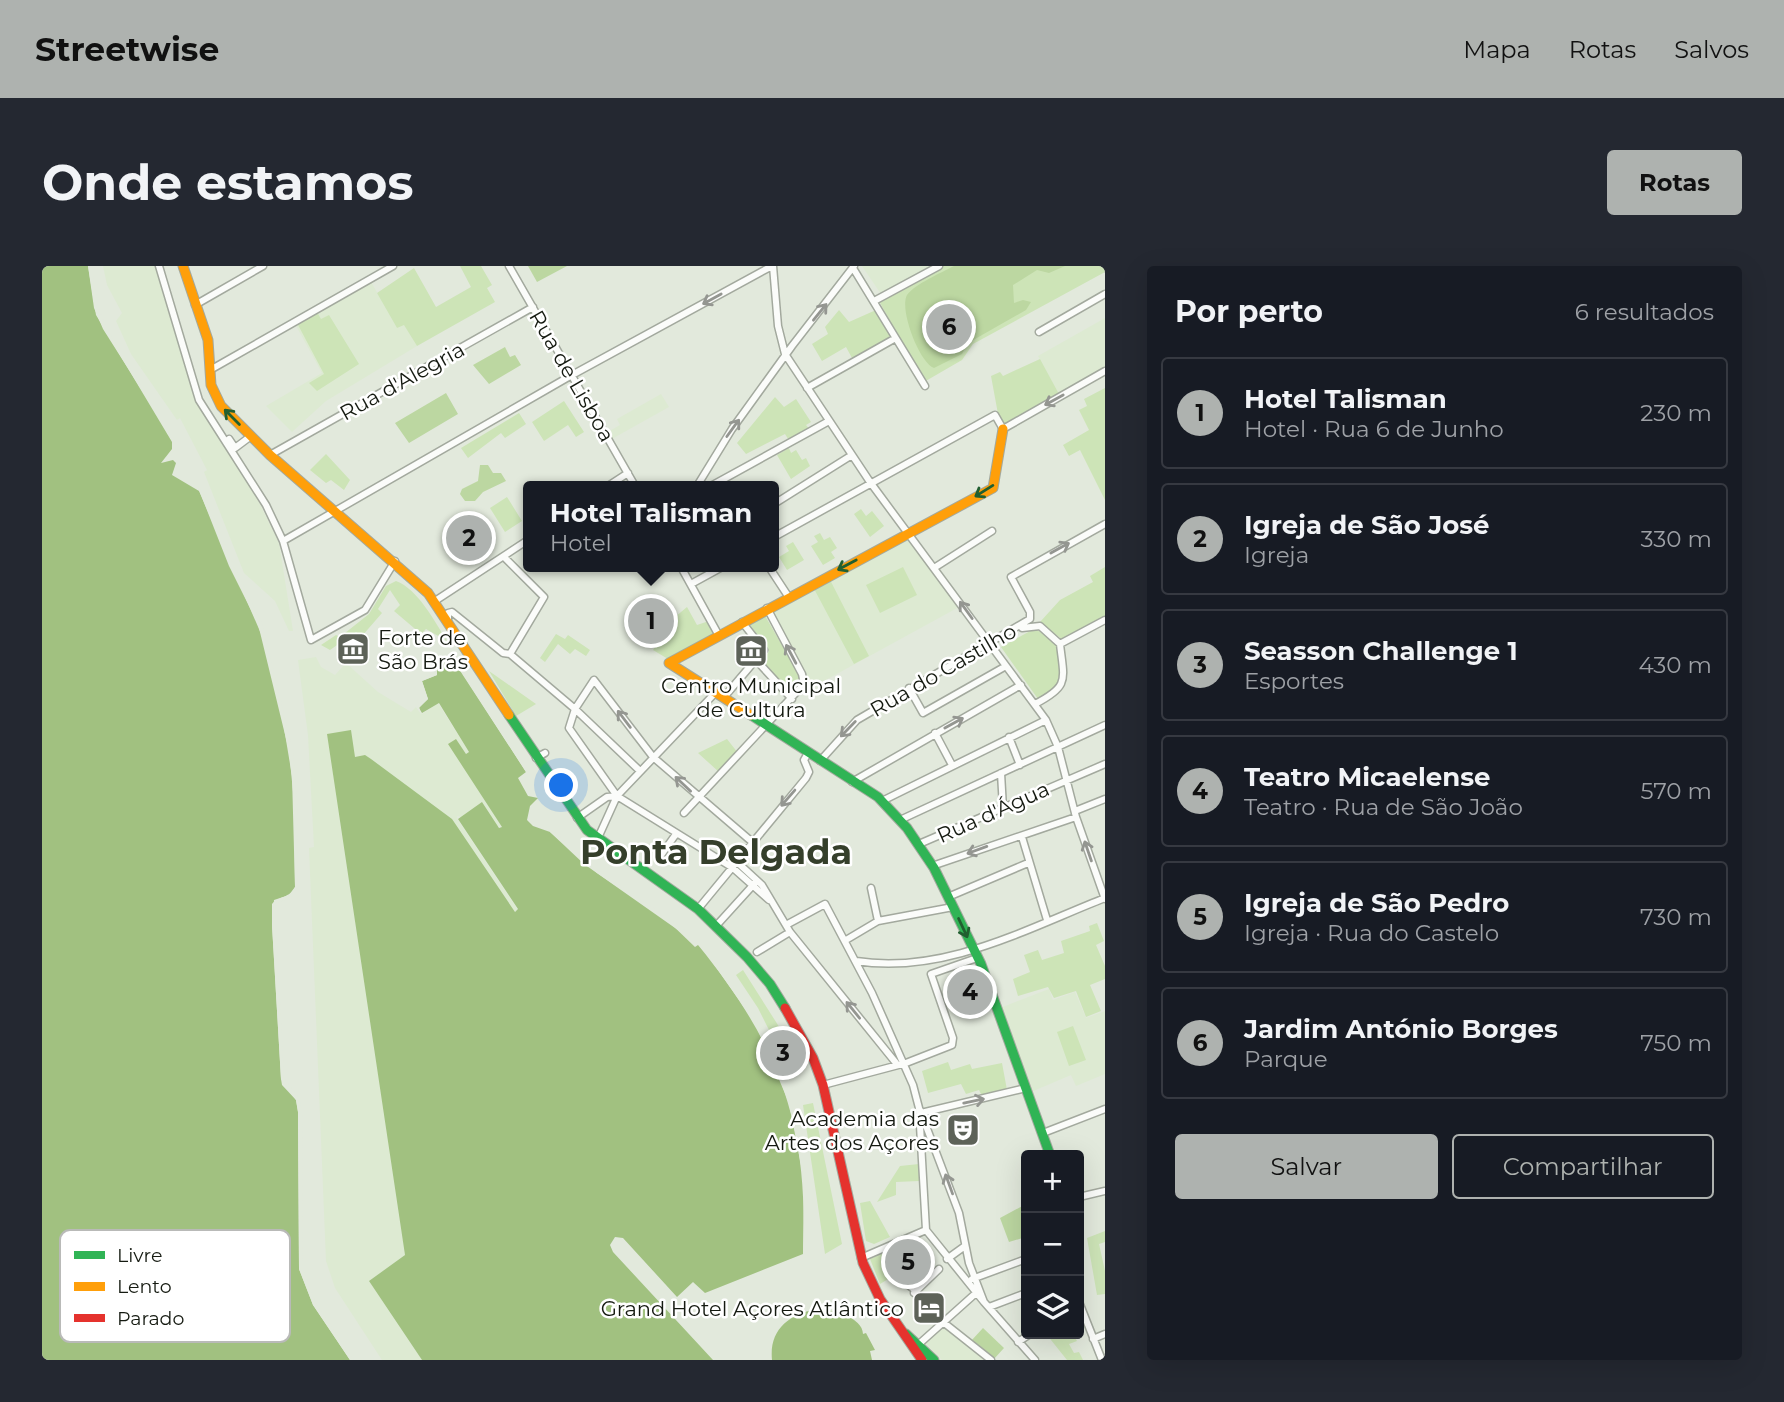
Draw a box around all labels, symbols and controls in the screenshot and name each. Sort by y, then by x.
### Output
text: Streetwise [35,29,219,69]
text: Mapa [1463,35,1531,64]
text: Rotas [1569,35,1636,64]
text: Salvos [1674,35,1749,64]
button: Rotas [1607,150,1742,215]
text: Onde estamos [42,153,413,212]
one-way arrow [703,292,723,306]
text: Por perto [1175,293,1323,330]
text: 6 resultados [1575,298,1714,326]
pin: 6 [926,301,972,353]
one-way arrow [813,303,828,321]
street label: Rua de Lisboa [524,306,620,446]
street label: Rua d'Alegria [335,336,469,426]
text: Hotel Talisman [1244,383,1447,415]
one-way arrow [1044,393,1064,407]
text: 1 [1195,399,1205,427]
text: 230 m [1640,399,1712,427]
one-way arrow [224,409,241,426]
text: Hotel · Rua 6 de Junho [1244,415,1504,443]
one-way arrow [726,419,740,438]
popup [523,481,779,572]
one-way arrow [974,484,994,498]
text: Hotel Talisman [550,497,752,529]
text: Igreja de São José [1244,509,1490,541]
pin: 2 [446,512,492,564]
text: 2 [1193,525,1207,553]
text: 330 m [1641,525,1712,553]
text: Hotel [550,529,612,557]
one-way arrow [1049,541,1070,554]
text: Igreja [1244,541,1309,569]
one-way arrow [837,558,857,572]
pin: 1 [628,595,674,647]
one-way arrow [959,601,973,620]
street label: Rua do Castilho [865,618,1021,722]
place label: Forte de São Brás [378,625,468,674]
museum icon: Forte de São Brás [334,630,372,668]
museum icon: Centro Municipal de Cultura [732,632,770,670]
text: Seasson Challenge 1 [1244,635,1518,667]
one-way arrow [784,644,797,665]
text: 3 [1193,651,1207,679]
text: 430 m [1639,651,1712,679]
text: Esportes [1244,667,1344,695]
place label: Centro Municipal de Cultura [661,673,841,722]
one-way arrow [616,710,631,729]
one-way arrow [943,716,963,730]
one-way arrow [840,720,857,738]
text: Teatro Micaelense [1244,761,1490,793]
your location [544,768,578,802]
one-way arrow [675,776,692,793]
street label: Rua d'Água [933,776,1053,848]
text: 4 [1192,777,1208,805]
text: 570 m [1641,777,1712,805]
one-way arrow [780,789,796,807]
text: Teatro · Rua de São João [1244,793,1523,821]
district label: Ponta Delgada [580,830,852,873]
one-way arrow [1081,841,1093,863]
one-way arrow [966,845,988,857]
text: Igreja de São Pedro [1244,887,1509,919]
text: 5 [1193,903,1207,931]
text: 730 m [1640,903,1712,931]
one-way arrow [957,917,971,938]
text: Igreja · Rua do Castelo [1244,919,1499,947]
pin: 4 [947,966,993,1018]
one-way arrow [846,1002,861,1020]
text: Jardim António Borges [1244,1013,1558,1045]
pin: 3 [760,1027,806,1079]
text: 6 [1193,1029,1207,1057]
text: 750 m [1640,1029,1712,1057]
text: Parque [1244,1045,1328,1073]
one-way arrow [962,1093,985,1107]
place label: Academia das Artes dos Açores [765,1106,939,1155]
theatre icon: Academia das Artes dos Açores [944,1111,982,1149]
button: Salvar [1175,1134,1438,1199]
button: Compartilhar [1452,1134,1714,1199]
map controls [1021,1150,1084,1339]
button: + [1021,1150,1084,1213]
one-way arrow [942,1174,954,1196]
button: − [1021,1213,1084,1276]
legend [60,1230,290,1342]
pin: 5 [885,1236,931,1288]
text: Livre [117,1244,162,1267]
text: Lento [117,1275,172,1298]
button: layers [1021,1276,1084,1339]
hotel icon: Grand Hotel Açores Atlântico [910,1289,948,1327]
place label: Grand Hotel Açores Atlântico [601,1296,904,1321]
text: Parado [117,1307,185,1330]

